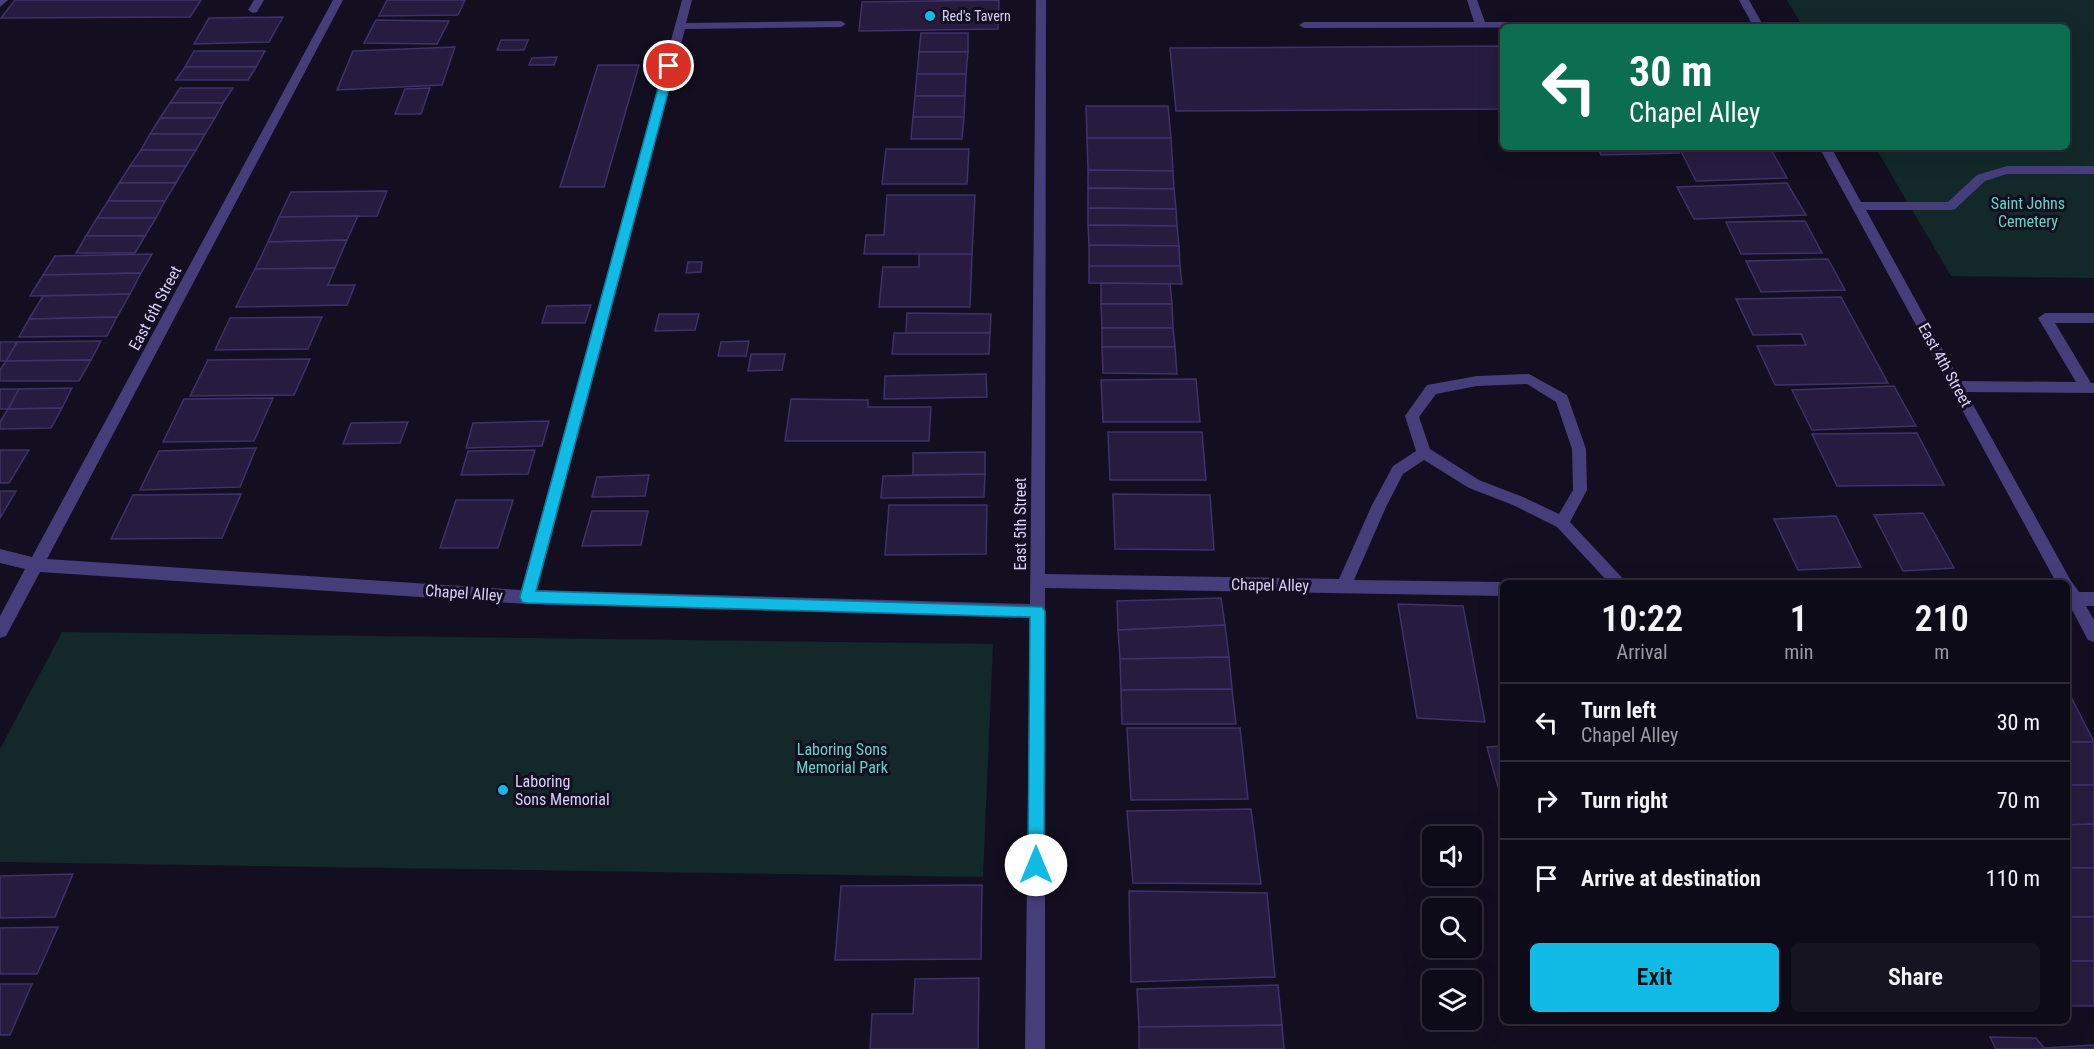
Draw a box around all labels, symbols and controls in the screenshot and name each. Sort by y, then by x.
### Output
place label: Red's Tavern [942,8,1011,24]
marker: Red's Tavern [923,9,937,23]
pin [643,40,694,91]
text: 30 m [1629,47,1712,96]
icon: left [1530,48,1608,126]
icon: arrive [652,49,685,82]
text: Chapel Alley [1629,97,1760,129]
park label: Saint Johns Cemetery [1991,194,2065,231]
street label: East 6th Street [125,262,185,353]
street label: East 4th Street [1914,320,1976,410]
street label: East 5th Street [1011,477,1030,570]
street label: Chapel Alley [1231,575,1309,595]
street label: Chapel Alley [425,581,504,605]
text: 10:22 [1601,598,1683,640]
text: 1 [1790,598,1808,640]
text: 210 [1915,598,1969,640]
text: Arrival [1617,640,1668,664]
text: min [1784,640,1813,664]
text: m [1934,640,1949,664]
text: Turn left [1581,698,1656,723]
icon: left [1530,706,1563,739]
text: 30 m [1997,710,2040,735]
text: Chapel Alley [1581,723,1678,747]
park label: Laboring Sons Memorial Park [796,740,889,777]
place label: Laboring Sons Memorial [515,772,610,809]
marker: Laboring Sons Memorial [496,783,510,797]
icon: right [1530,784,1563,817]
text: Turn right [1581,788,1668,813]
text: 70 m [1997,788,2040,813]
map controls [1422,826,1482,1030]
button: sound [1422,826,1482,886]
position arrow [1004,833,1068,897]
icon: arrive [1530,862,1563,895]
text: Arrive at destination [1581,866,1761,891]
text: 110 m [1986,866,2040,891]
button: search [1422,898,1482,958]
button: Exit [1530,943,1779,1012]
button: Share [1791,943,2040,1012]
button: layers [1422,970,1482,1030]

